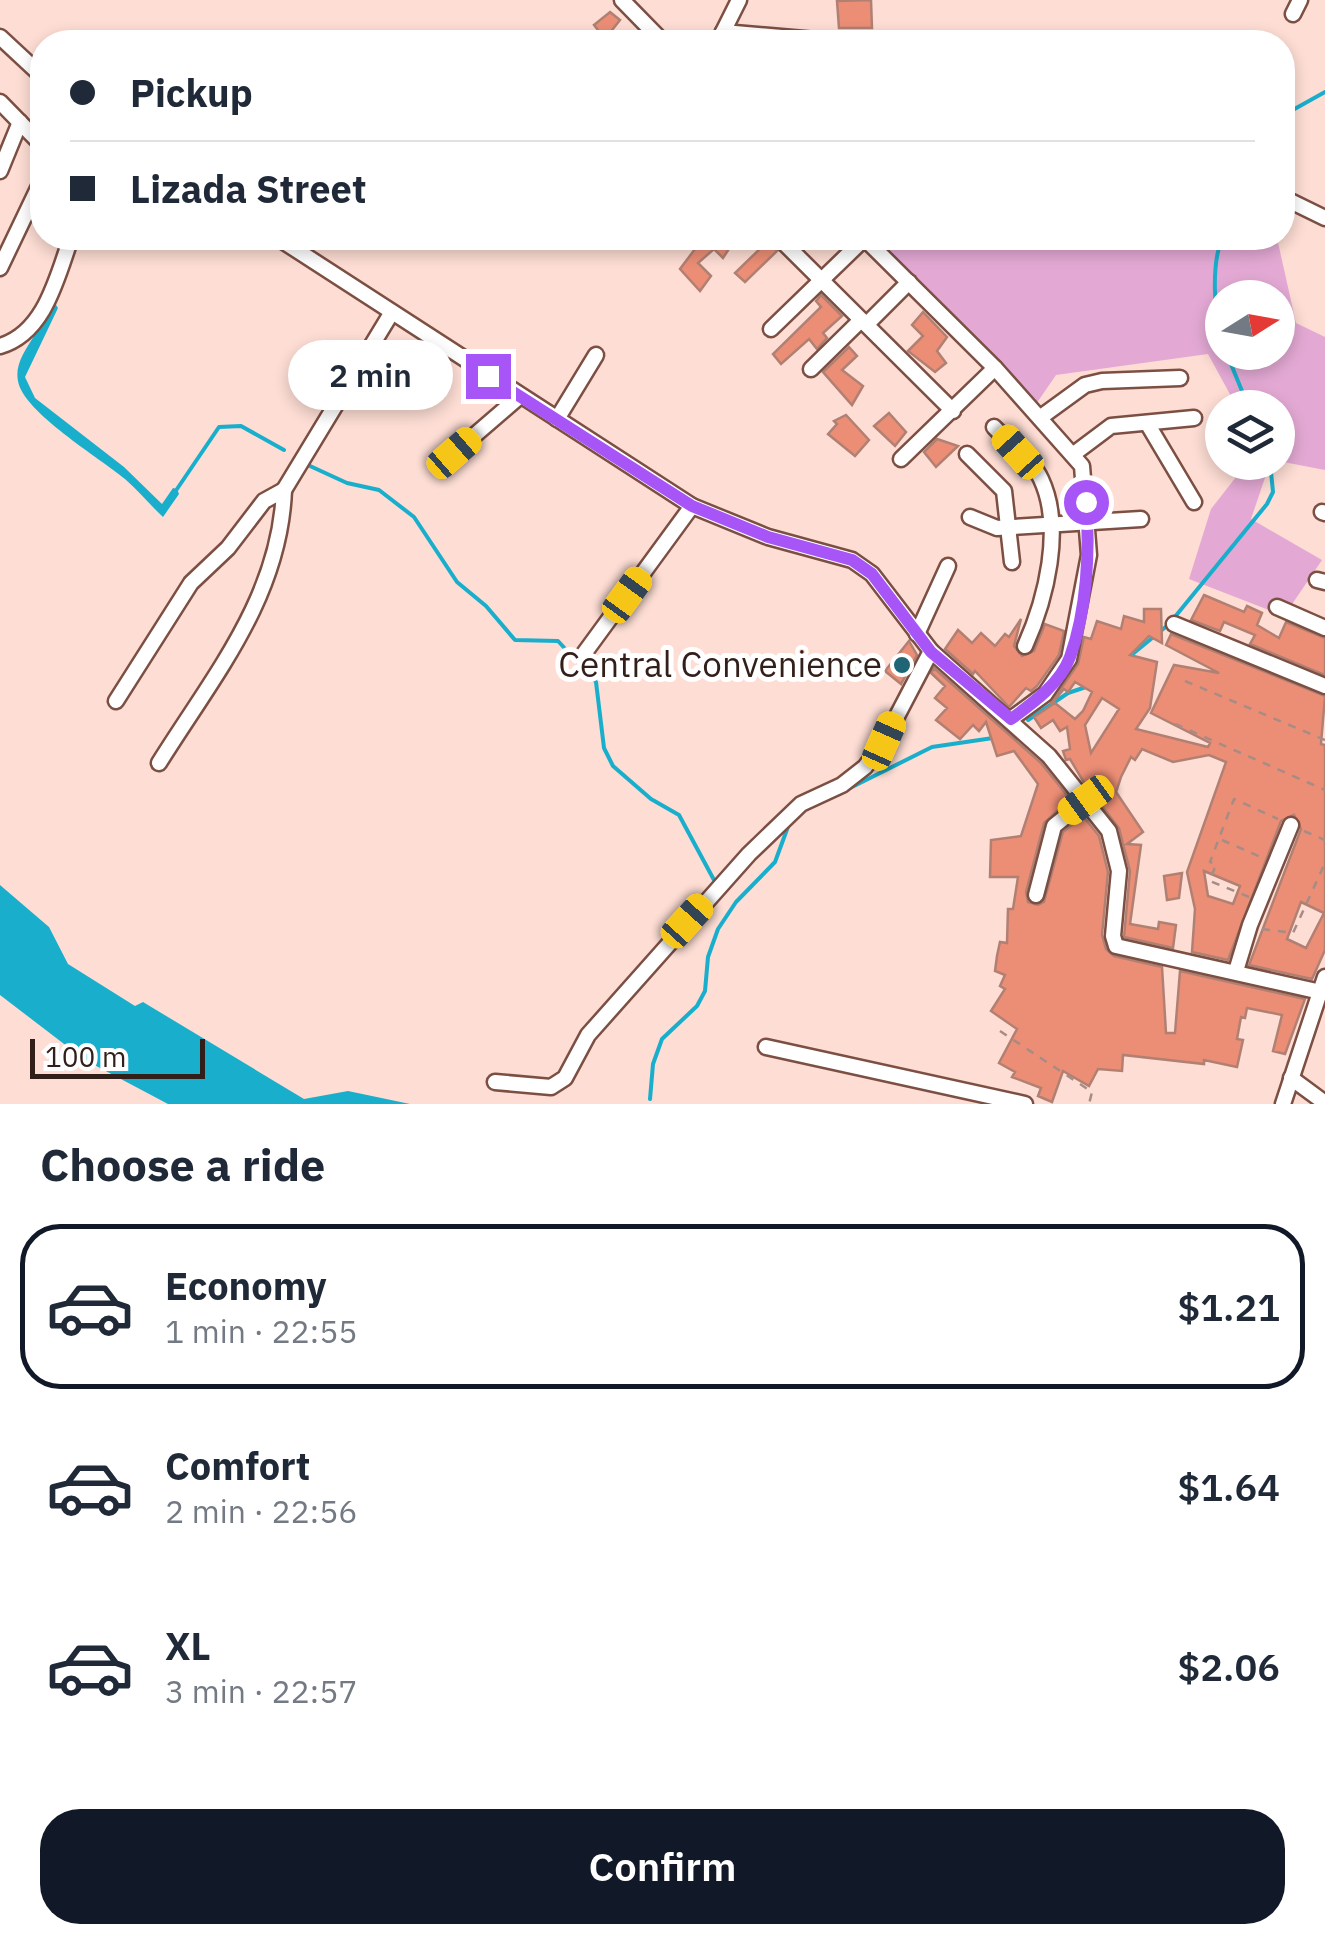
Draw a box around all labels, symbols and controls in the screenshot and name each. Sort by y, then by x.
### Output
text: Pickup [130,68,253,117]
text: Lizada Street [130,164,367,213]
north arrow [1205,280,1295,370]
map controls [1205,280,1295,480]
callout: 2 min [288,341,453,411]
text: 2 min [329,354,412,396]
route end [466,354,511,399]
button: layers [1205,390,1295,480]
car [987,420,1049,484]
car [422,422,486,484]
route start [1064,480,1109,525]
car [597,562,657,628]
place label: Central Convenience [558,641,882,687]
marker: Central Convenience [891,654,913,676]
car [858,707,910,775]
car [1053,770,1119,830]
car [656,889,718,953]
scale bar [30,1034,205,1078]
text: 100 m [45,1038,126,1075]
text: Choose a ride [40,1135,325,1193]
text: Economy [165,1261,327,1310]
icon: car [45,1262,135,1352]
text: $1.21 [1177,1282,1280,1331]
text: 1 min · 22:55 [165,1310,358,1352]
text: Comfort [165,1441,310,1490]
icon: car [45,1442,135,1532]
text: $1.64 [1177,1462,1280,1511]
text: 2 min · 22:56 [165,1490,358,1532]
text: XL [165,1621,211,1670]
icon: car [45,1622,135,1712]
text: $2.06 [1177,1642,1280,1691]
text: 3 min · 22:57 [165,1670,358,1712]
button: Confirm [40,1809,1285,1924]

